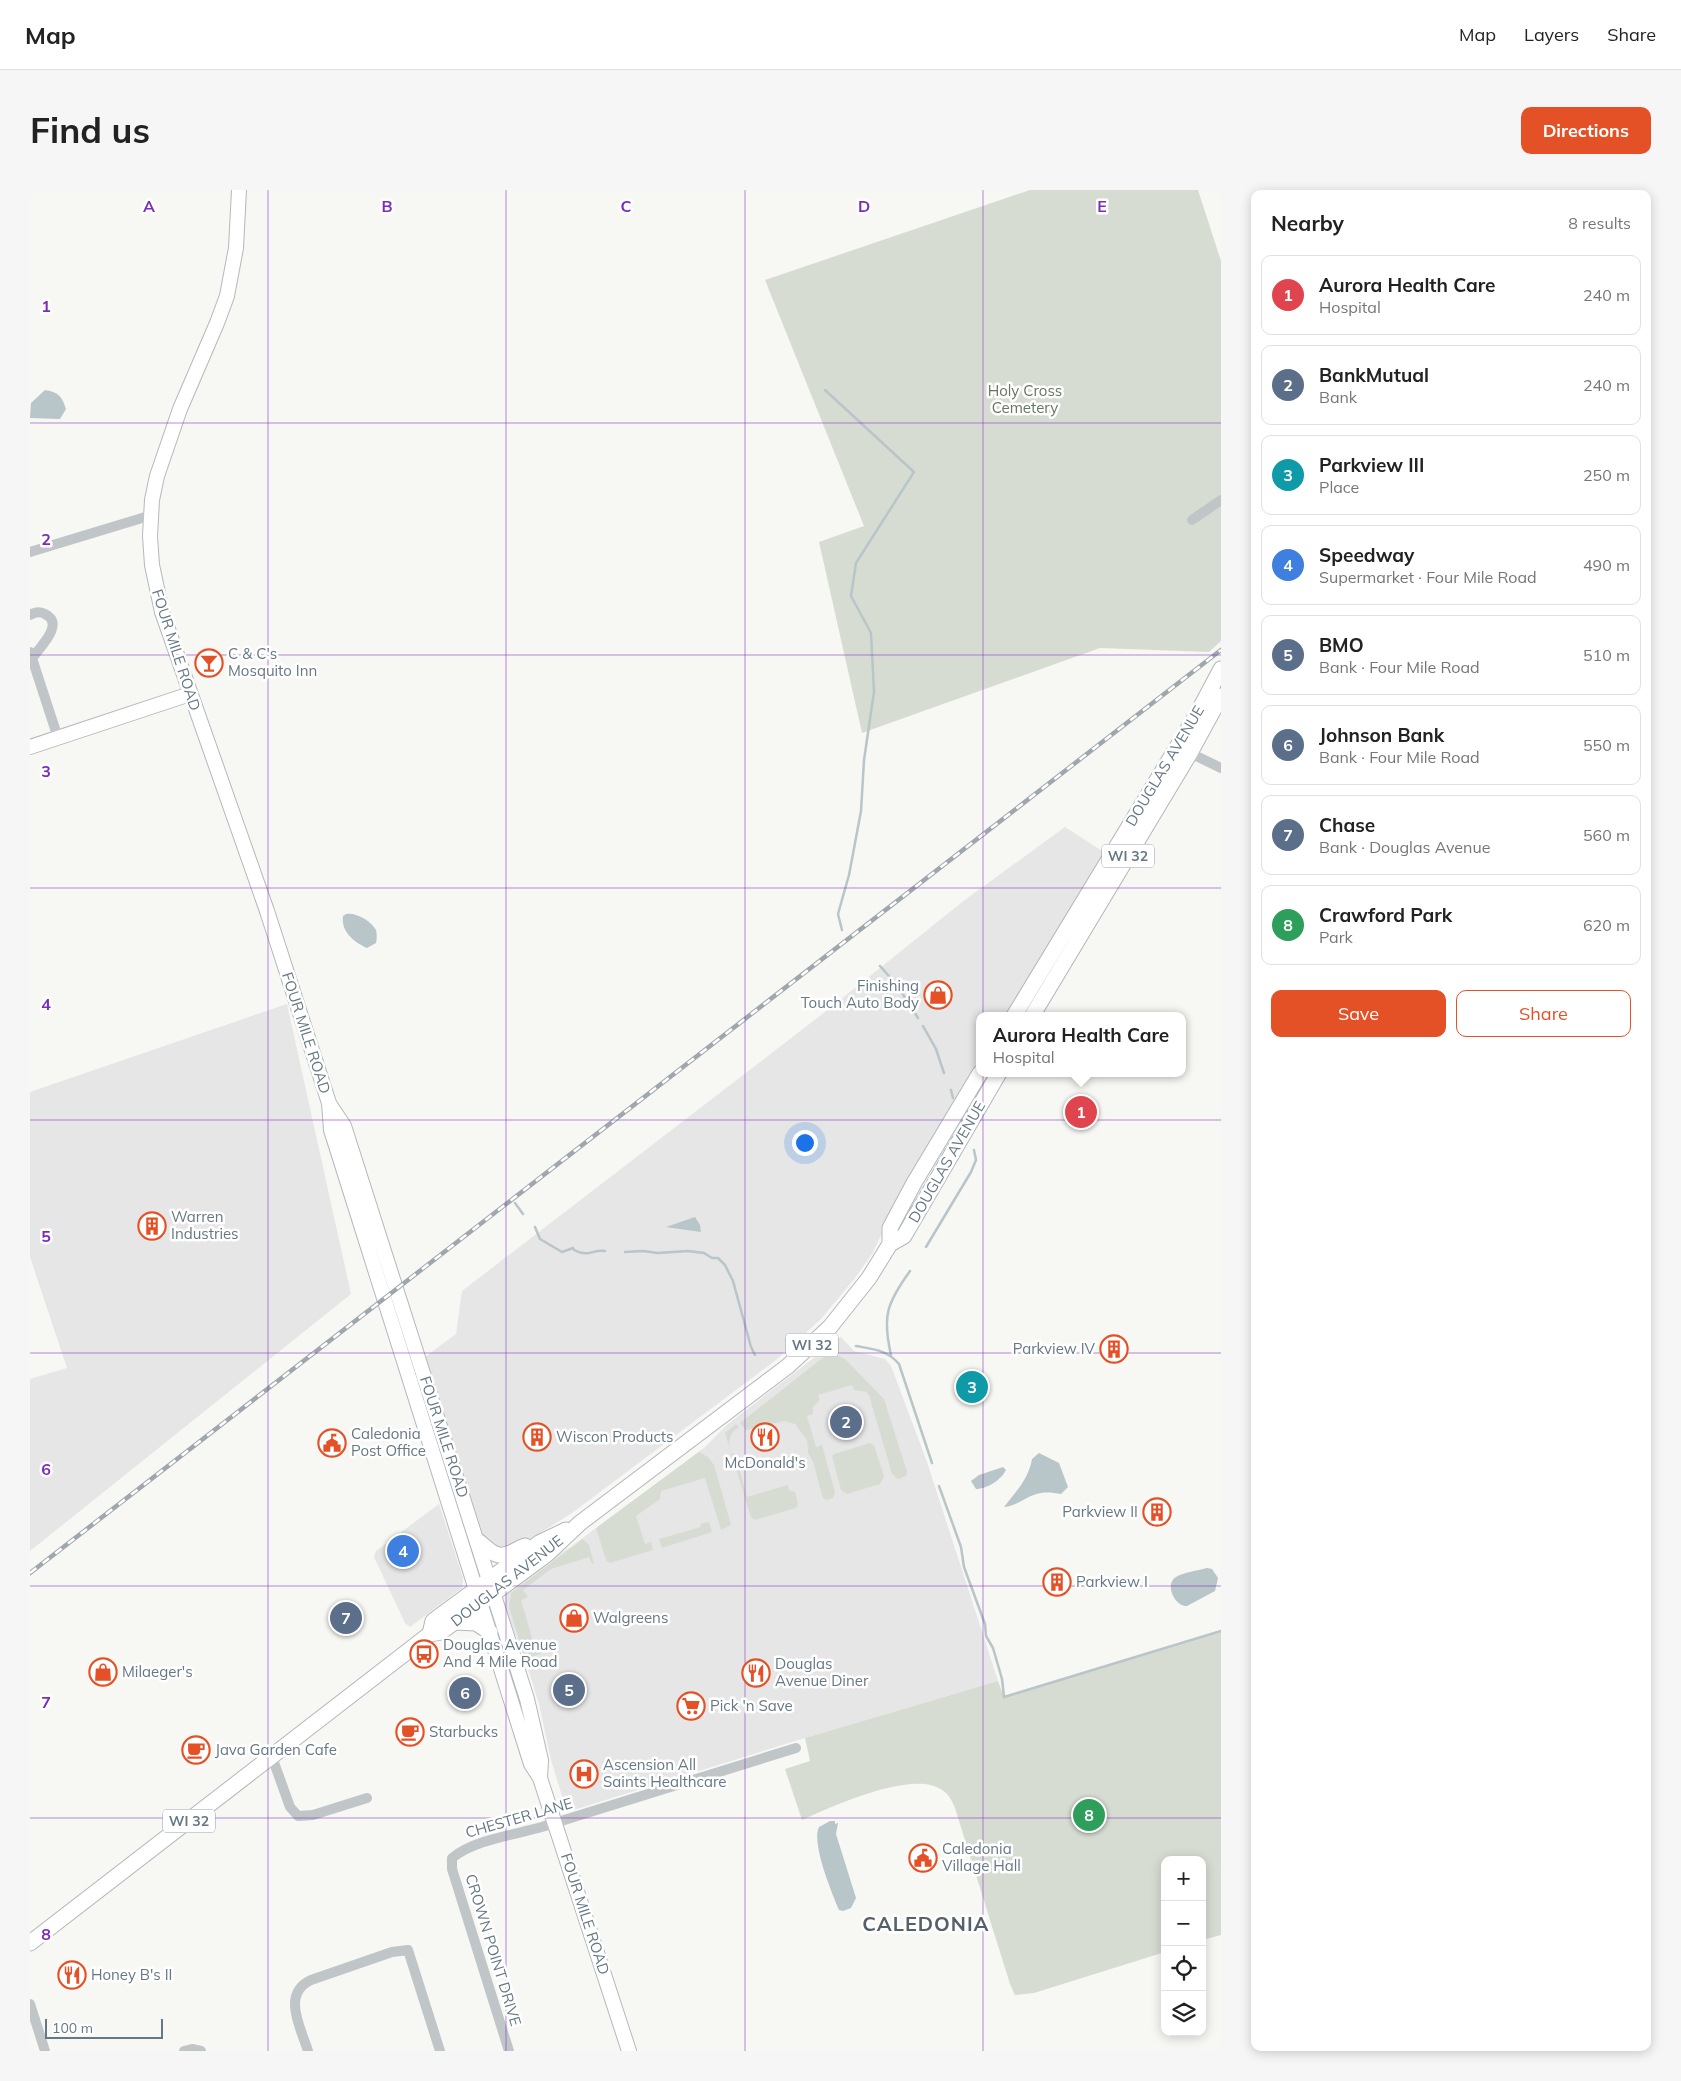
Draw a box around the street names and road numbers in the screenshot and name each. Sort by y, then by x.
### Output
street label: FOUR MILE ROAD [148,587,205,713]
street label: DOUGLAS AVENUE [1121,702,1208,829]
road number: WI 32 [1102,844,1154,868]
street label: FOUR MILE ROAD [278,970,335,1096]
street label: DOUGLAS AVENUE [904,1097,989,1226]
road number: WI 32 [786,1334,838,1356]
street label: FOUR MILE ROAD [416,1374,473,1500]
street label: DOUGLAS AVENUE [447,1531,567,1630]
street label: CHESTER LANE [463,1793,575,1842]
road number: WI 32 [163,1810,215,1832]
street label: FOUR MILE ROAD [557,1851,614,1977]
street label: CROWN POINT DRIVE [461,1872,526,2028]

